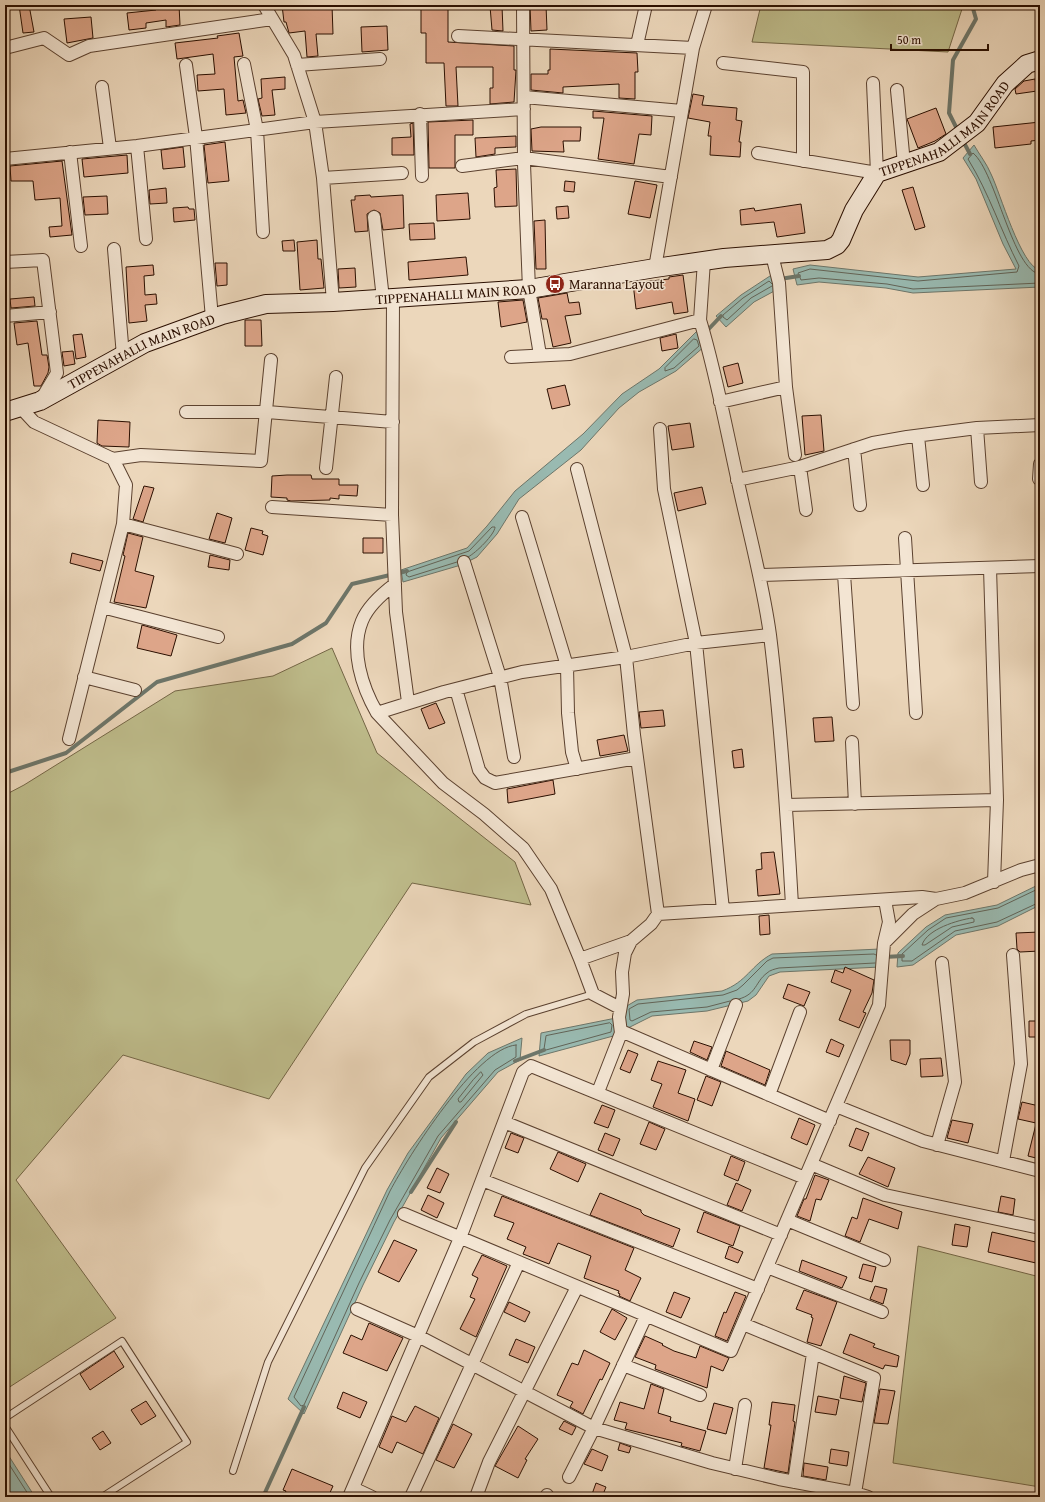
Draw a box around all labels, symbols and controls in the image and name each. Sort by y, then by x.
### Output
scale bar [891,26,988,52]
text: 50 m [897,31,921,48]
street label: TIPPENAHALLI MAIN ROAD [876,77,1014,182]
bus stop icon: Maranna Layout [544,273,566,295]
place label: Maranna Layout [569,274,665,294]
street label: TIPPENAHALLI MAIN ROAD [375,278,537,309]
street label: TIPPENAHALLI MAIN ROAD [64,308,218,394]

